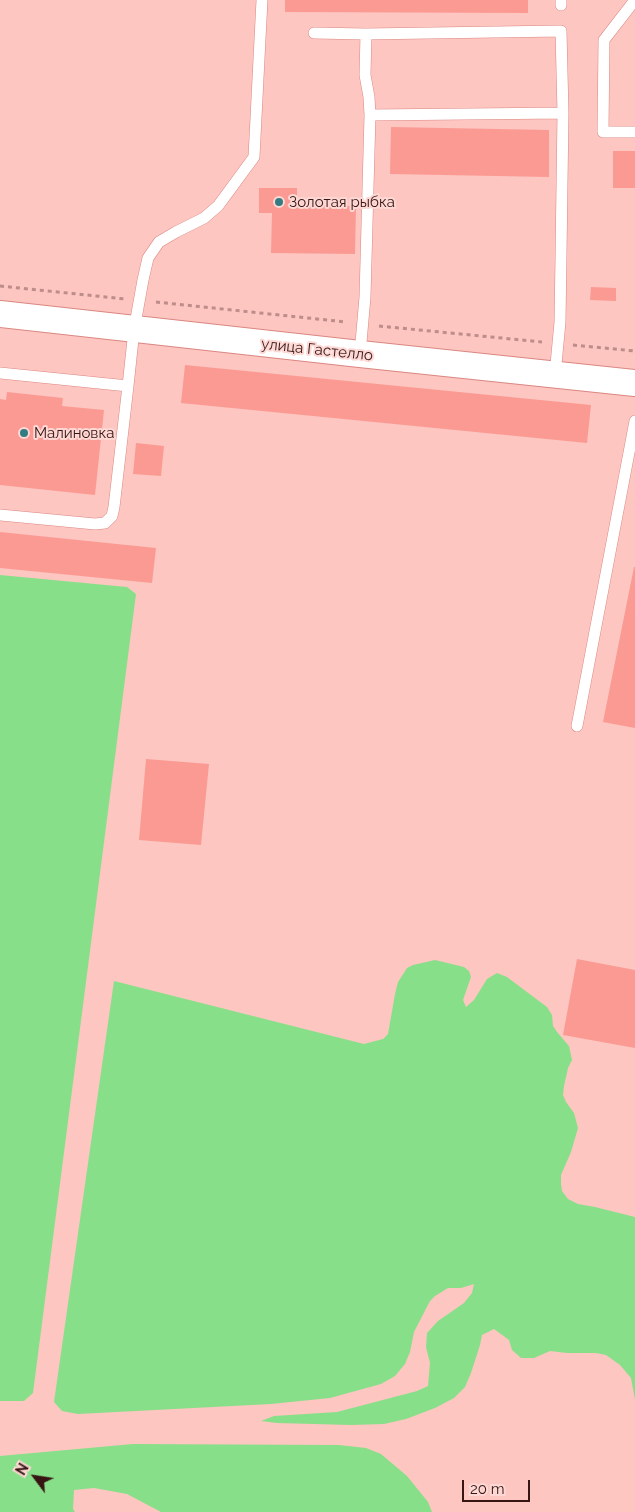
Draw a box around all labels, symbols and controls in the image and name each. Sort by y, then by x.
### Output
place label: Золотая рыбка [289,193,395,211]
marker: Золотая рыбка [273,196,285,208]
street label: улица Гастелло [260,335,374,365]
place label: Малиновка [34,424,114,442]
marker: Малиновка [18,427,30,439]
north arrow [10,1452,60,1502]
text: N [13,1461,32,1478]
scale bar [465,1470,532,1502]
text: 20 m [470,1480,505,1498]

